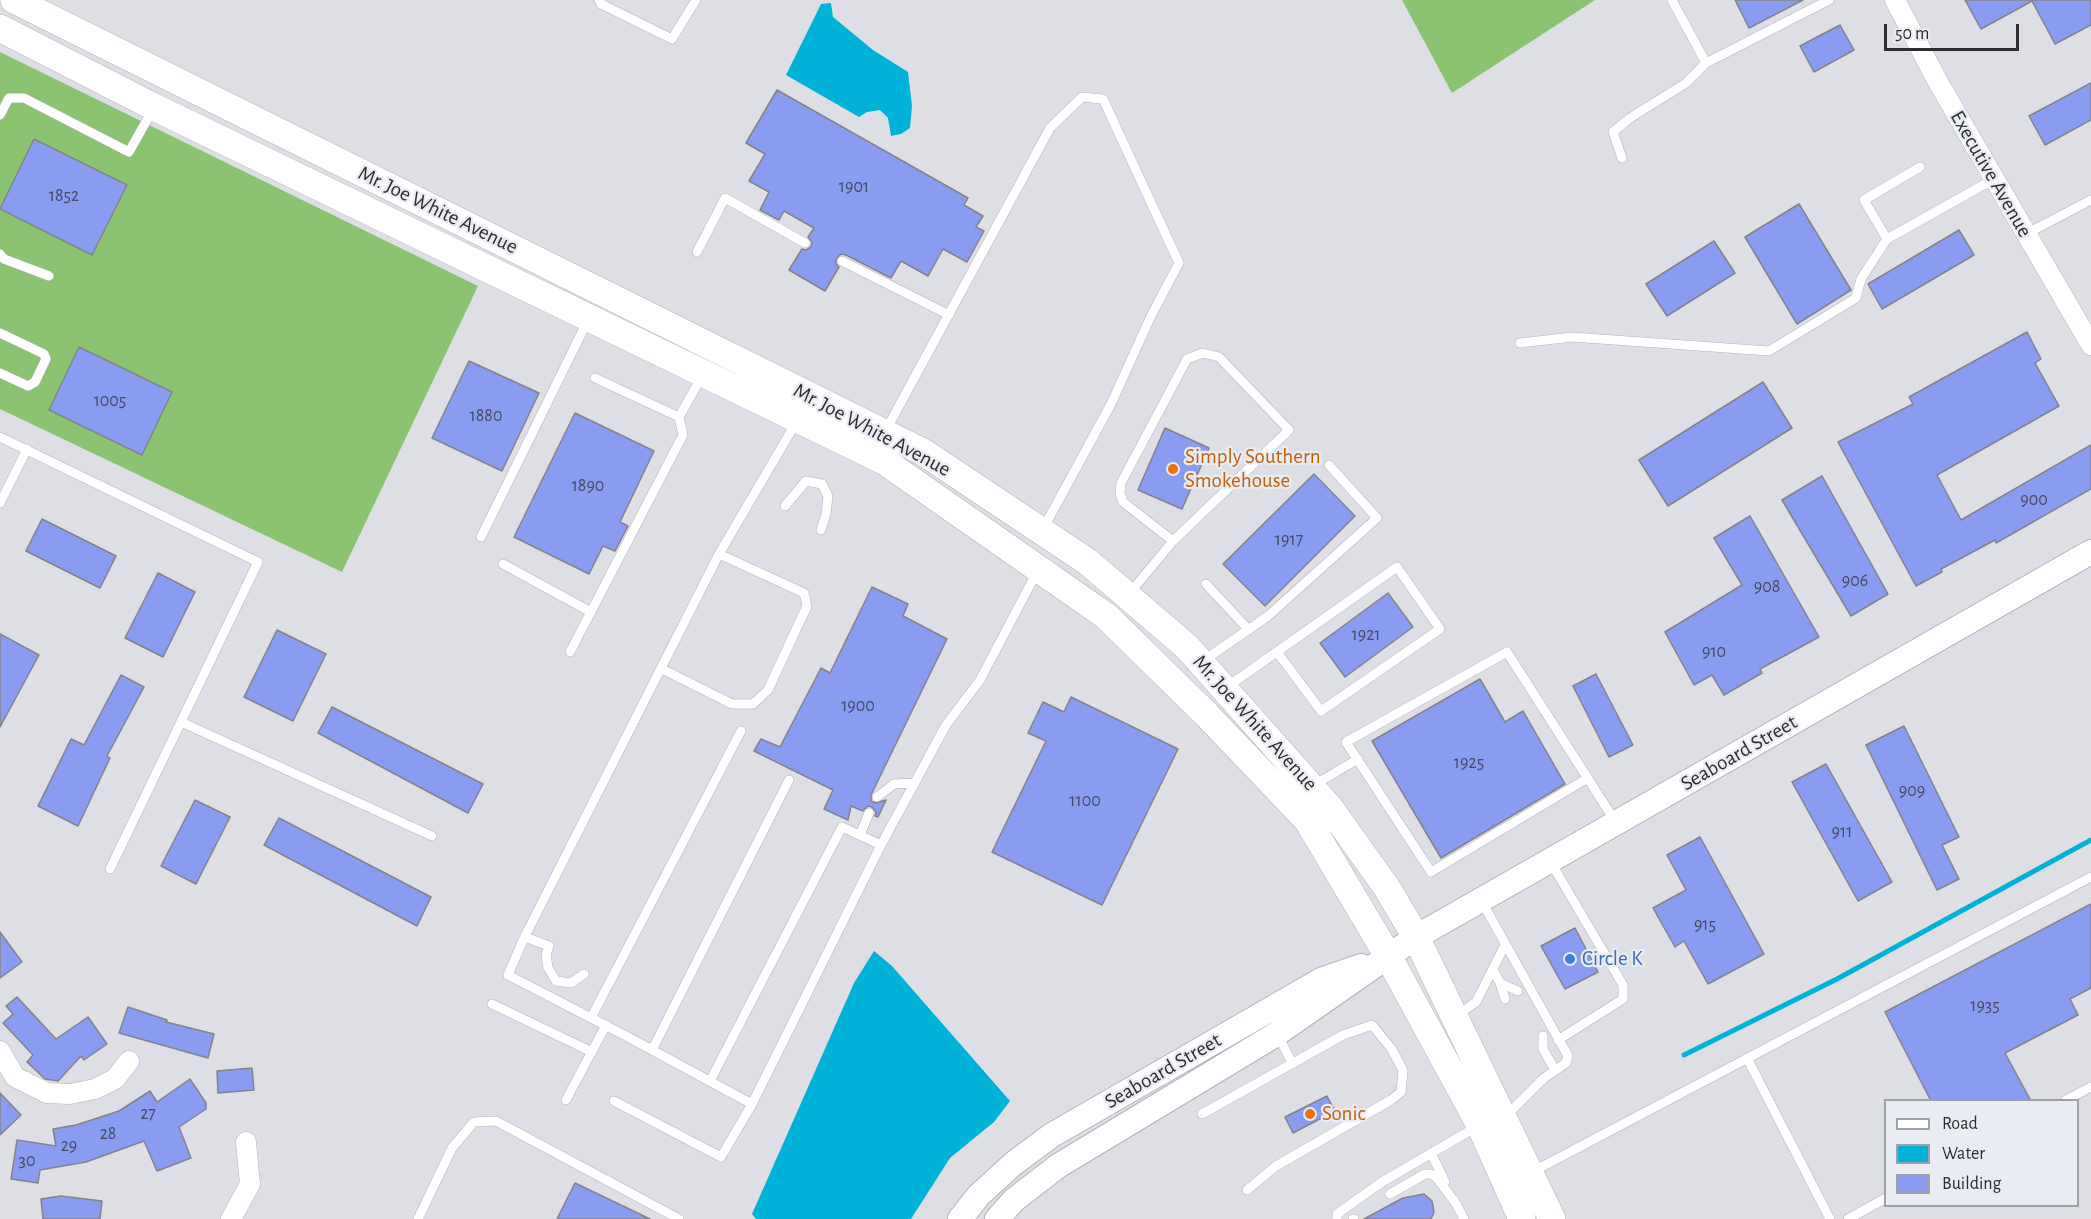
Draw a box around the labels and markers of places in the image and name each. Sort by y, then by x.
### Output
place label: Simply Southern Smokehouse [1185,444,1321,494]
marker: Simply Southern Smokehouse [1166,462,1180,476]
place label: Circle K [1582,946,1643,972]
marker: Circle K [1563,952,1577,966]
place label: Sonic [1322,1101,1366,1127]
marker: Sonic [1303,1107,1317,1121]

